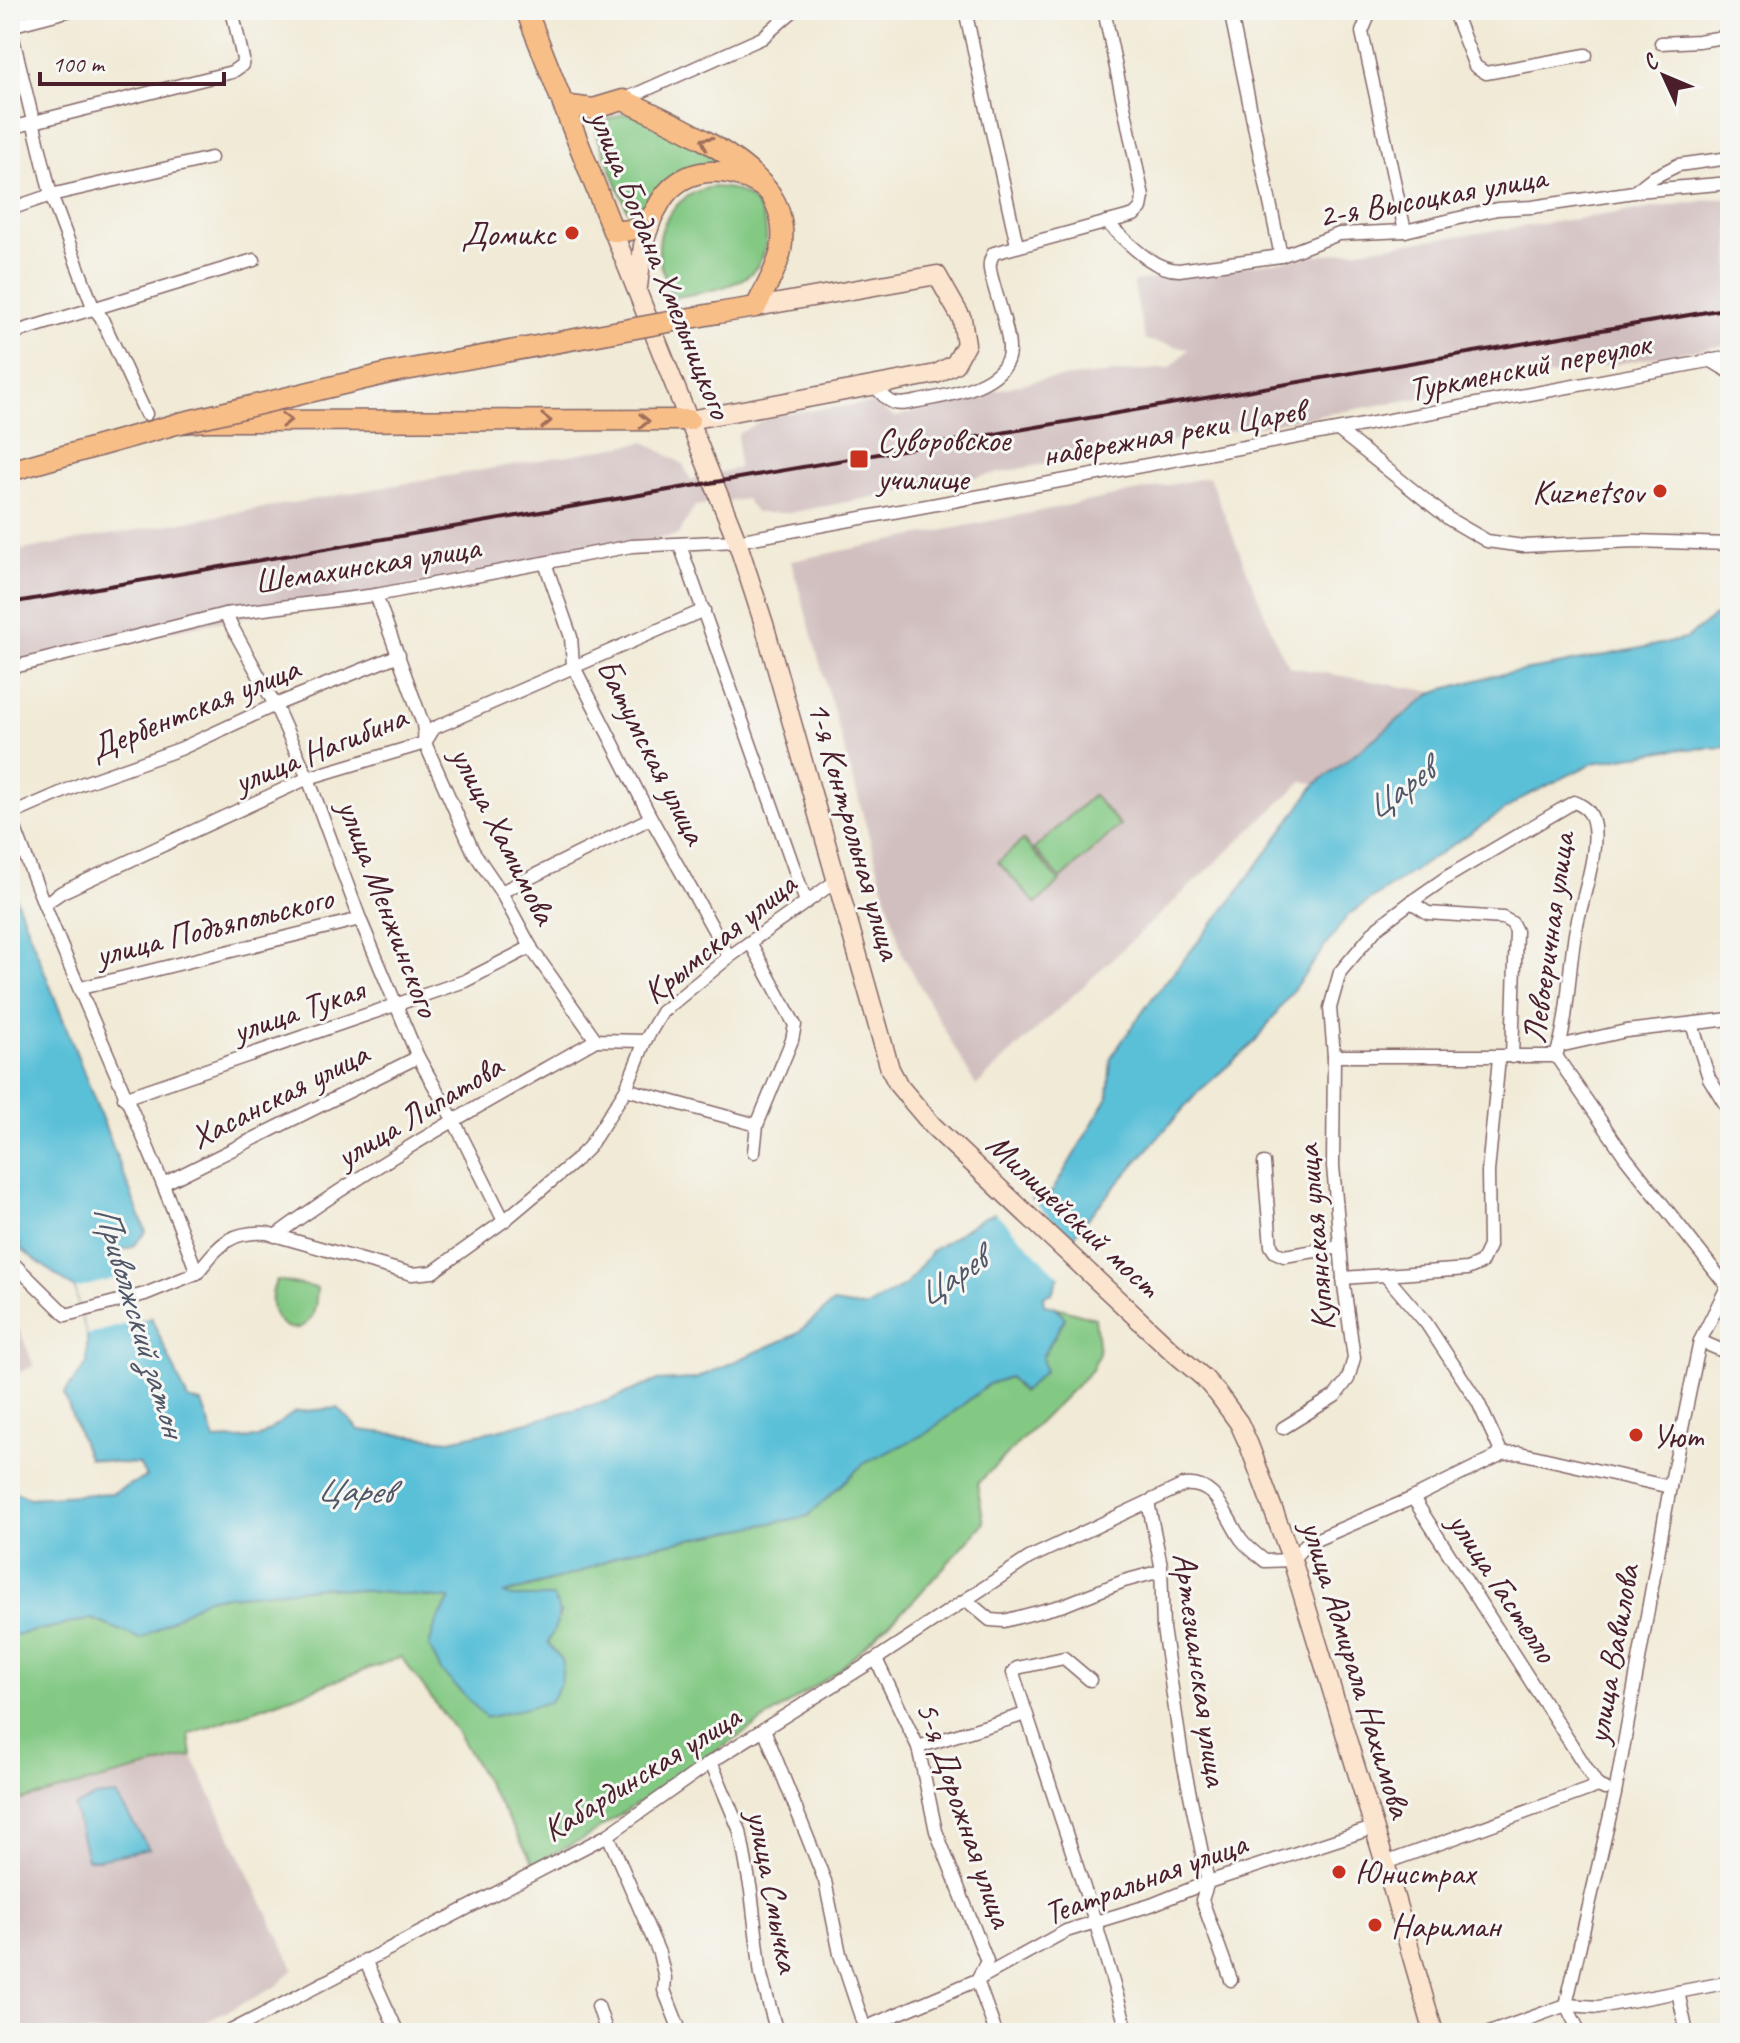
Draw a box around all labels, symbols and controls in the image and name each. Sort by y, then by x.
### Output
scale bar [40,36,224,86]
north arrow [1624,36,1704,116]
text: С [1637,47,1666,76]
text: 100 m [52,49,106,79]
street label: улица Богдана Хмельницкого [579,101,743,427]
one-way arrow [700,137,714,152]
street label: 2-я Высоцкая улица [1315,154,1552,237]
place label: Домикс [461,212,557,255]
marker: Домикс [563,224,581,242]
street label: Туркменский переулок [1405,321,1657,411]
street label: набережная реки Царев [1038,387,1314,476]
one-way arrow [280,411,293,429]
one-way arrow [540,412,553,430]
one-way arrow [638,412,651,430]
place label: Суворовское училище [875,418,1012,500]
marker: Суворовское училище [848,448,870,470]
place label: Kuznetsov [1532,470,1647,513]
marker: Kuznetsov [1651,482,1669,500]
street label: Шемахинская улица [251,525,485,603]
street label: Дербентская улица [83,646,307,770]
street label: Батумская улица [587,651,718,853]
street label: улица Нагибина [225,694,415,804]
street label: 1-я Контрольная улица [798,696,913,966]
street label: улица Хамимова [440,737,568,933]
water label: Царев [1355,742,1452,830]
street label: улица Менжинского [327,792,451,1024]
street label: Левоеричная улица [1512,827,1584,1046]
street label: Крымская улица [633,862,806,1013]
street label: улица Подъяпольского [89,875,339,977]
street label: улица Тукая [225,967,372,1053]
street label: Хасанская улица [183,1031,377,1158]
street label: улица Липатова [326,1043,512,1179]
street label: Милицейский мост [978,1123,1171,1308]
street label: Купянская улица [1285,1141,1345,1333]
water label: Приволжский затон [83,1199,199,1447]
water label: Царев [907,1231,1005,1317]
place label: Уют [1652,1414,1705,1457]
marker: Уют [1627,1426,1645,1444]
water label: Царев [316,1466,404,1515]
street label: улица Гастелло [1437,1502,1569,1672]
street label: улица Адмирала Нахимова [1291,1513,1423,1825]
street label: Артезианская улица [1163,1550,1239,1791]
street label: улица Вавилова [1575,1559,1649,1749]
street label: Кабардинская улица [534,1694,750,1851]
street label: 5-я Дорожная улица [906,1695,1025,1935]
street label: улица Смычка [737,1804,811,1978]
street label: Театральная улица [1038,1821,1255,1935]
place label: Юнистрах [1355,1851,1477,1894]
marker: Юнистрах [1330,1863,1348,1881]
place label: Нариман [1391,1904,1503,1947]
marker: Нариман [1366,1916,1384,1934]

